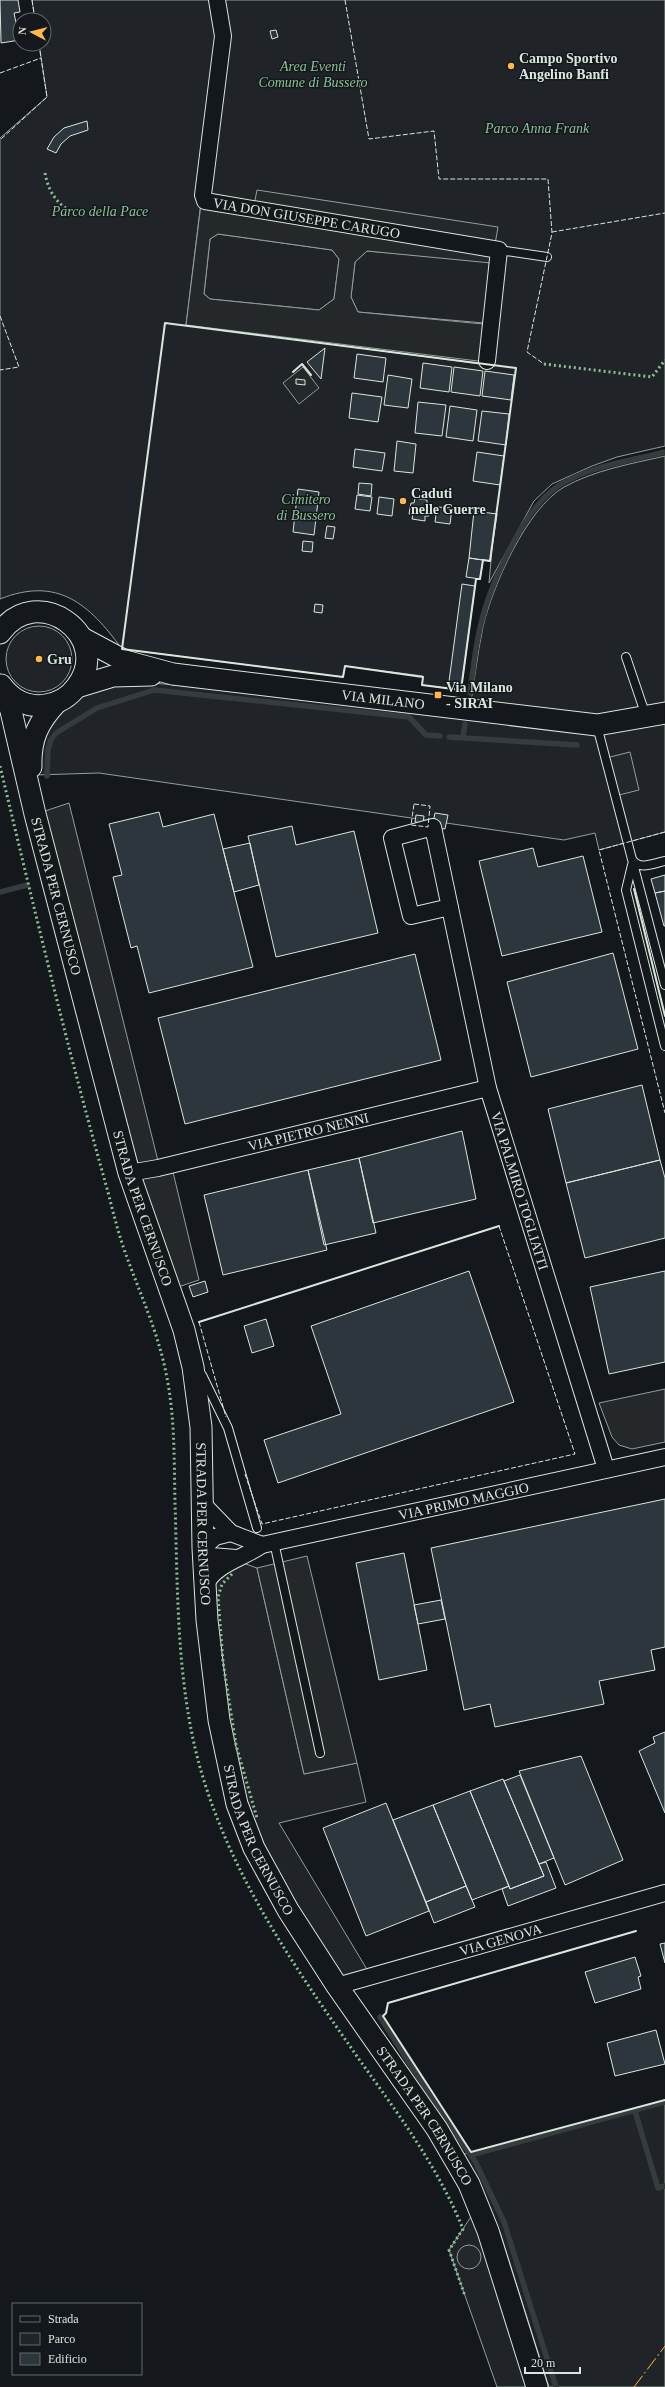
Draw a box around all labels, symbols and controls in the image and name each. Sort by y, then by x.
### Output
north arrow [12,12,52,52]
text: N [16,26,29,35]
place label: Campo Sportivo Angelino Banfi [519,51,617,82]
park label: Area Eventi Comune di Bussero [258,59,368,90]
marker: Campo Sportivo Angelino Banfi [506,61,516,71]
park label: Parco Anna Frank [484,121,590,136]
street label: VIA DON GIUSEPPE CARUGO [212,195,401,241]
park label: Parco della Pace [51,204,148,219]
place label: Caduti nelle Guerre [411,486,486,517]
park label: Cimitero di Bussero [277,492,335,523]
marker: Caduti nelle Guerre [398,496,408,506]
place label: Gru [47,652,72,667]
marker: Gru [34,654,44,664]
place label: Via Milano - SIRAI [446,680,513,711]
street label: VIA MILANO [340,687,425,712]
marker: Via Milano - SIRAI [433,690,443,700]
street label: STRADA PER CERNUSCO [28,816,84,977]
street label: VIA PIETRO NENNI [246,1110,371,1154]
street label: VIA PALMIRO TOGLIATTI [488,1110,551,1272]
street label: STRADA PER CERNUSCO [110,1129,175,1288]
street label: STRADA PER CERNUSCO [193,1442,213,1606]
street label: VIA PRIMO MAGGIO [397,1480,530,1523]
street label: STRADA PER CERNUSCO [221,1763,296,1918]
street label: VIA GENOVA [458,1921,544,1959]
street label: STRADA PER CERNUSCO [374,2044,475,2188]
legend [12,2303,142,2375]
text: Strada [48,2312,79,2326]
text: Parco [48,2332,75,2346]
scale bar [525,2349,580,2375]
text: Edificio [48,2352,87,2366]
text: 20 m [531,2356,556,2370]

